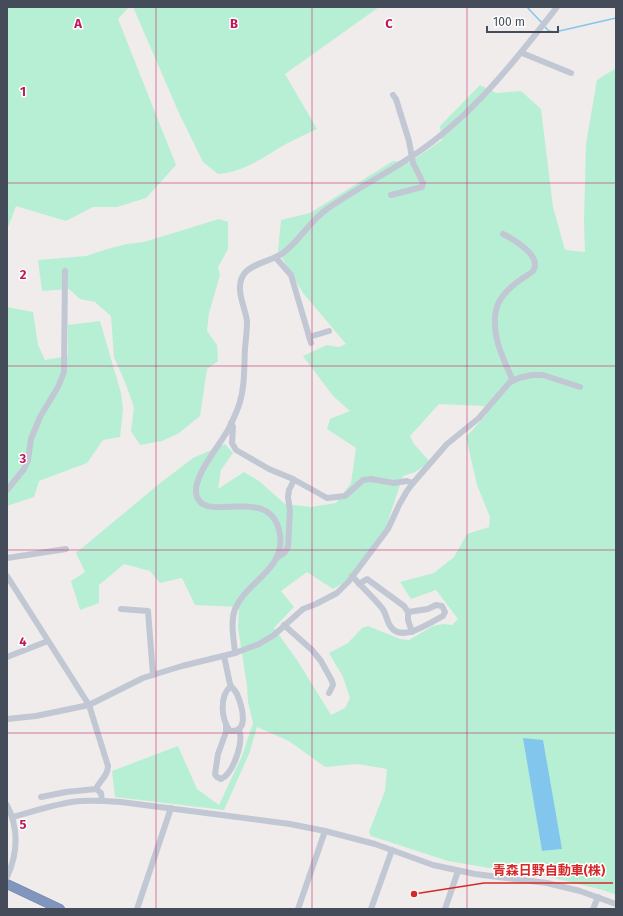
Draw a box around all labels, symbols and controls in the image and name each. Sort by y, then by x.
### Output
scale bar [487,8,558,34]
text: 100 m [493,15,525,29]
text: A [73,16,82,31]
text: B [230,16,238,31]
text: C [385,16,393,31]
text: 1 [20,84,26,99]
text: 2 [20,267,27,282]
text: 3 [19,451,27,466]
text: 4 [19,634,27,649]
text: 5 [20,817,27,832]
callout: 青森日野自動車(株) [484,858,613,883]
text: 青森日野自動車(株) [493,863,605,878]

